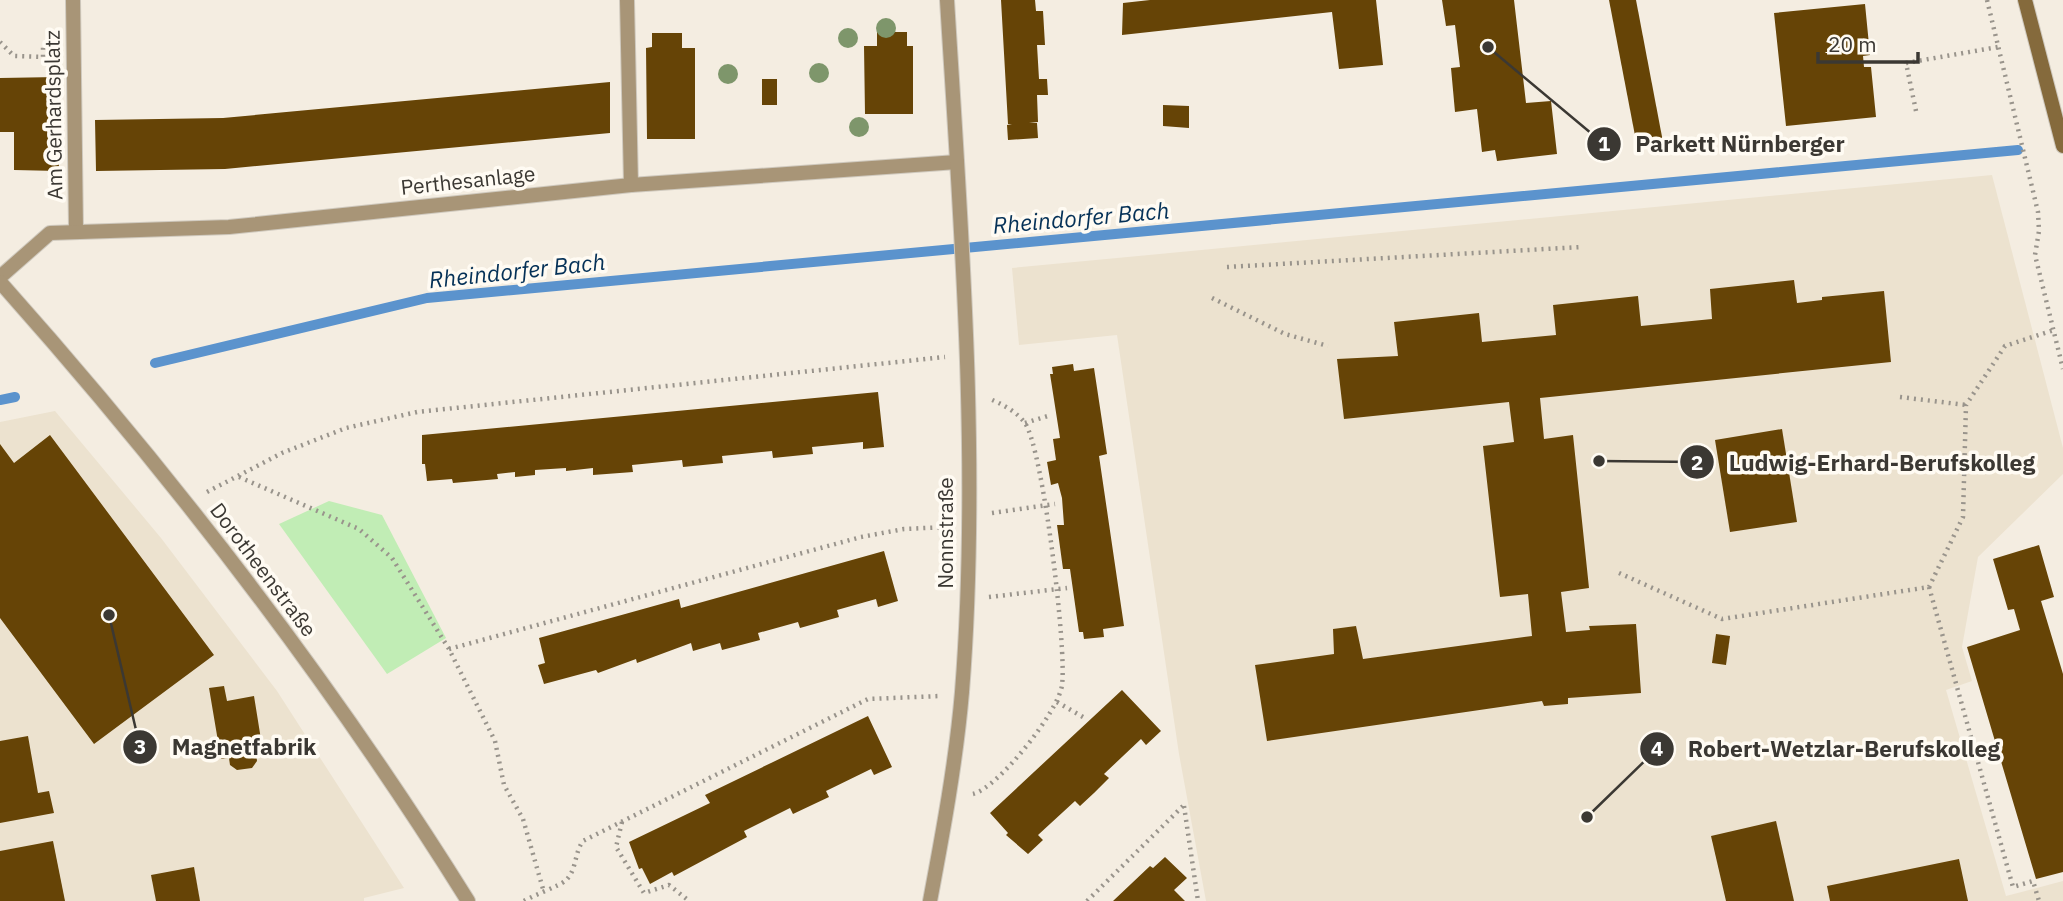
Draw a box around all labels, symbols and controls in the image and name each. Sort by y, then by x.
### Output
scale bar [1818,21,1918,65]
street label: Am Gerhardsplatz [38,30,68,200]
text: 20 m [1828,30,1877,58]
callout: Parkett Nürnberger [1587,122,1859,166]
text: Parkett Nürnberger [1635,128,1845,158]
text: 1 [1598,129,1611,157]
street label: Perthesanlage [399,159,537,201]
water label: Rheindorfer Bach [991,194,1170,240]
water label: Rheindorfer Bach [427,246,607,294]
callout: Ludwig-Erhard-Berufskolleg [1680,440,2049,484]
text: Ludwig-Erhard-Berufskolleg [1729,447,2035,477]
text: 2 [1691,448,1703,476]
street label: Nonnstraße [931,477,959,589]
street label: Dorotheenstraße [204,497,323,642]
callout: Magnetfabrik [123,725,331,769]
callout: Robert-Wetzlar-Berufskolleg [1639,727,2014,771]
text: Magnetfabrik [172,731,317,761]
text: 3 [134,732,146,760]
text: Robert-Wetzlar-Berufskolleg [1688,733,2000,763]
text: 4 [1651,734,1663,762]

